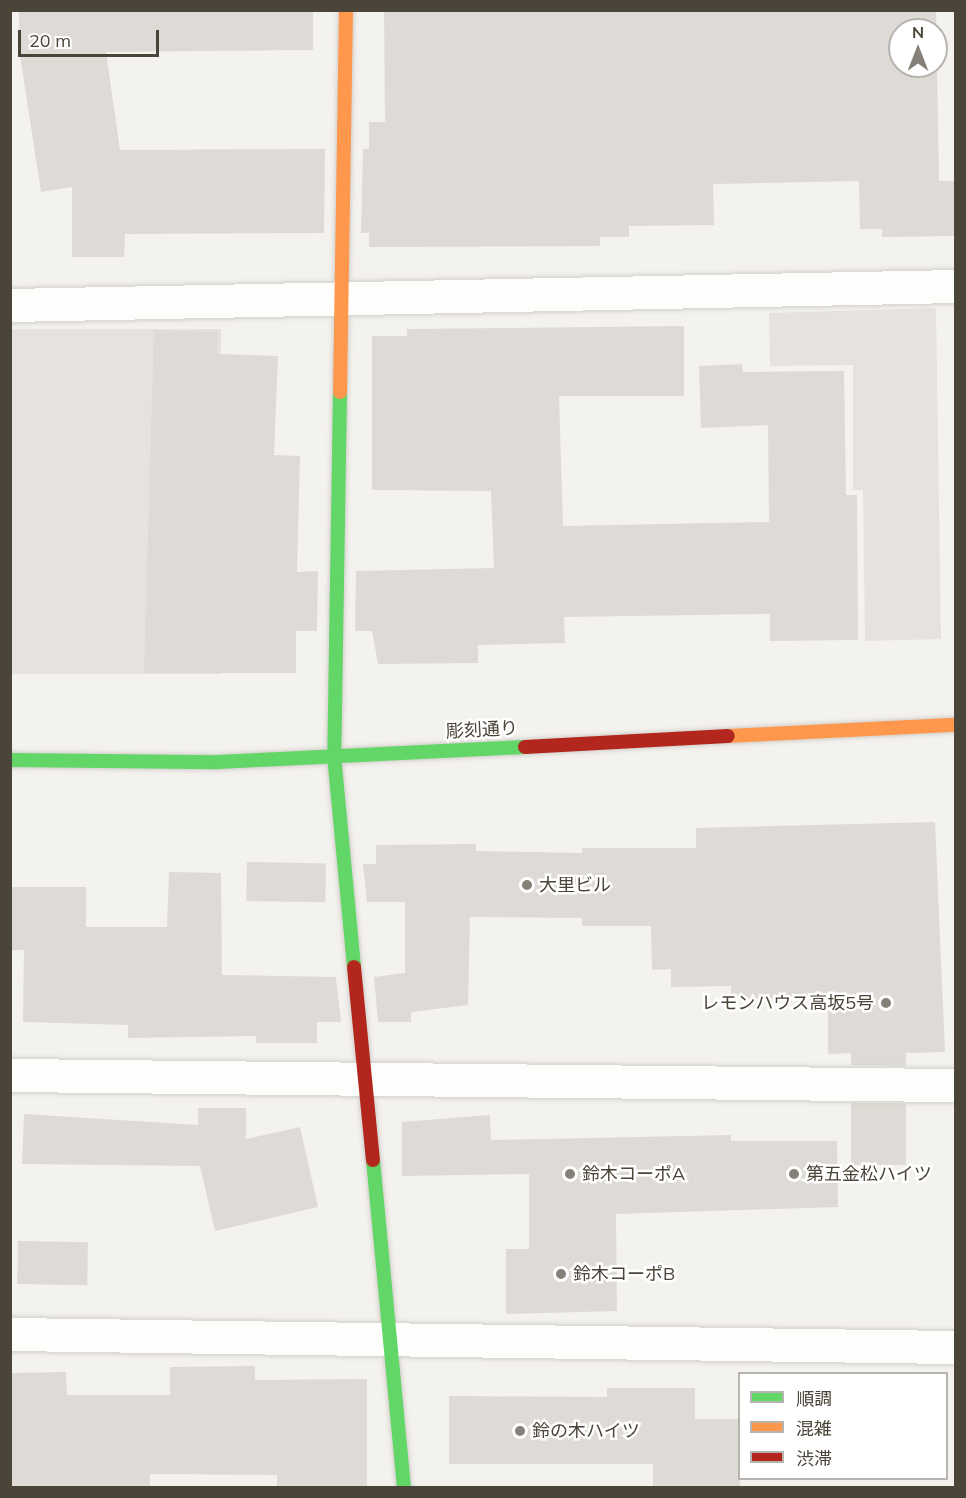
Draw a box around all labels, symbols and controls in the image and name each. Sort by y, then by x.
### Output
scale bar [21,18,162,56]
north arrow [888,18,948,78]
text: N [912,22,924,42]
text: 20 m [29,29,71,52]
street label: 彫刻通り [445,717,519,743]
place label: 大里ビル [539,874,611,896]
marker: 大里ビル [520,878,534,892]
place label: レモンハウス高坂5号 [701,992,874,1014]
marker: レモンハウス高坂5号 [879,996,893,1010]
place label: 鈴木コーポA [582,1163,685,1185]
place label: 第五金松ハイツ [806,1163,932,1185]
marker: 鈴木コーポA [563,1167,577,1181]
marker: 第五金松ハイツ [787,1167,801,1181]
place label: 鈴木コーポB [573,1263,675,1285]
marker: 鈴木コーポB [554,1267,568,1281]
legend [738,1372,948,1480]
text: 順調 [796,1387,832,1410]
text: 混雑 [796,1417,832,1440]
place label: 鈴の木ハイツ [532,1420,640,1442]
marker: 鈴の木ハイツ [513,1424,527,1438]
text: 渋滞 [796,1447,832,1470]

